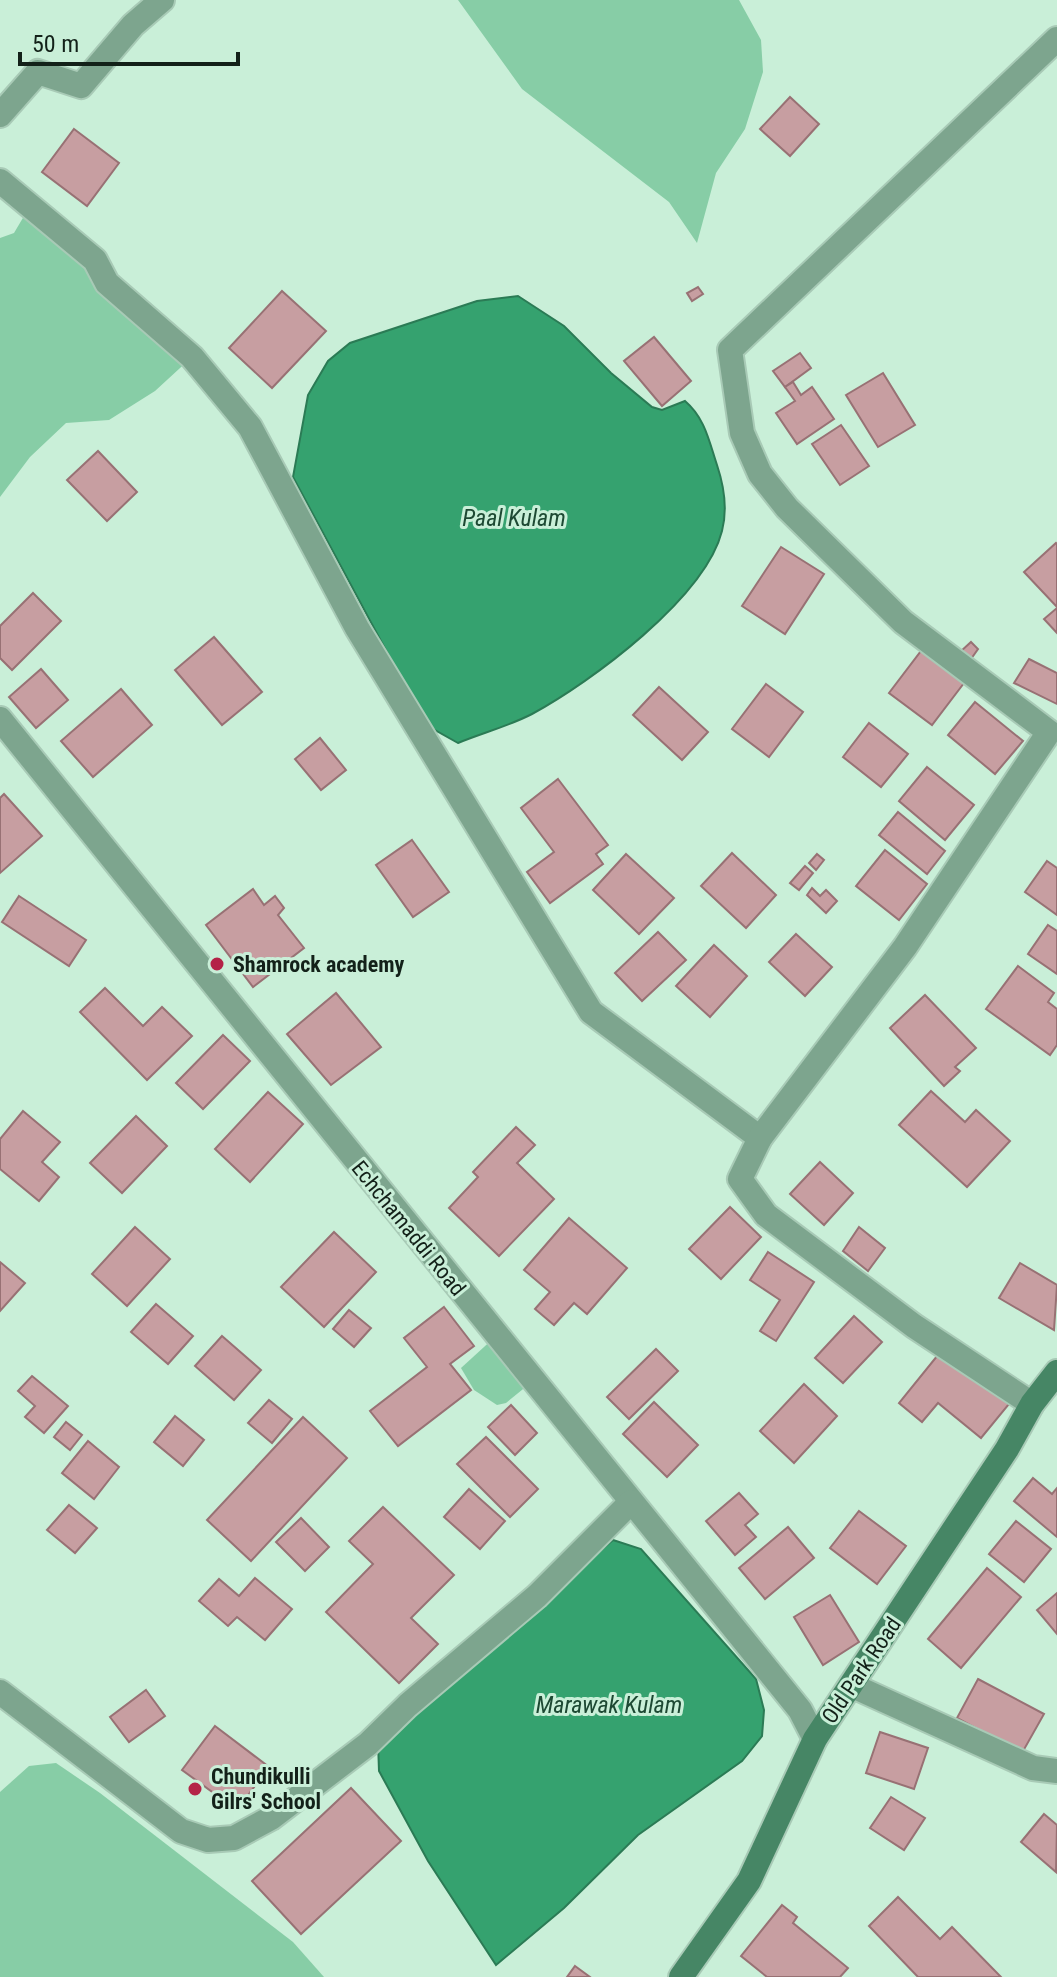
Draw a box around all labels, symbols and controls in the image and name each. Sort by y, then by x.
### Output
scale bar [20,16,238,66]
text: 50 m [32,30,79,58]
water label: Paal Kulam [462,504,566,532]
place label: Shamrock academy [233,952,405,977]
marker: Shamrock academy [208,955,226,973]
street label: Echchamaddi Road [347,1156,471,1301]
street label: Old Park Road [817,1612,906,1728]
water label: Marawak Kulam [536,1691,682,1719]
place label: Chundikulli Gilrs' School [211,1764,321,1814]
marker: Chundikulli Gilrs' School [186,1780,204,1798]

